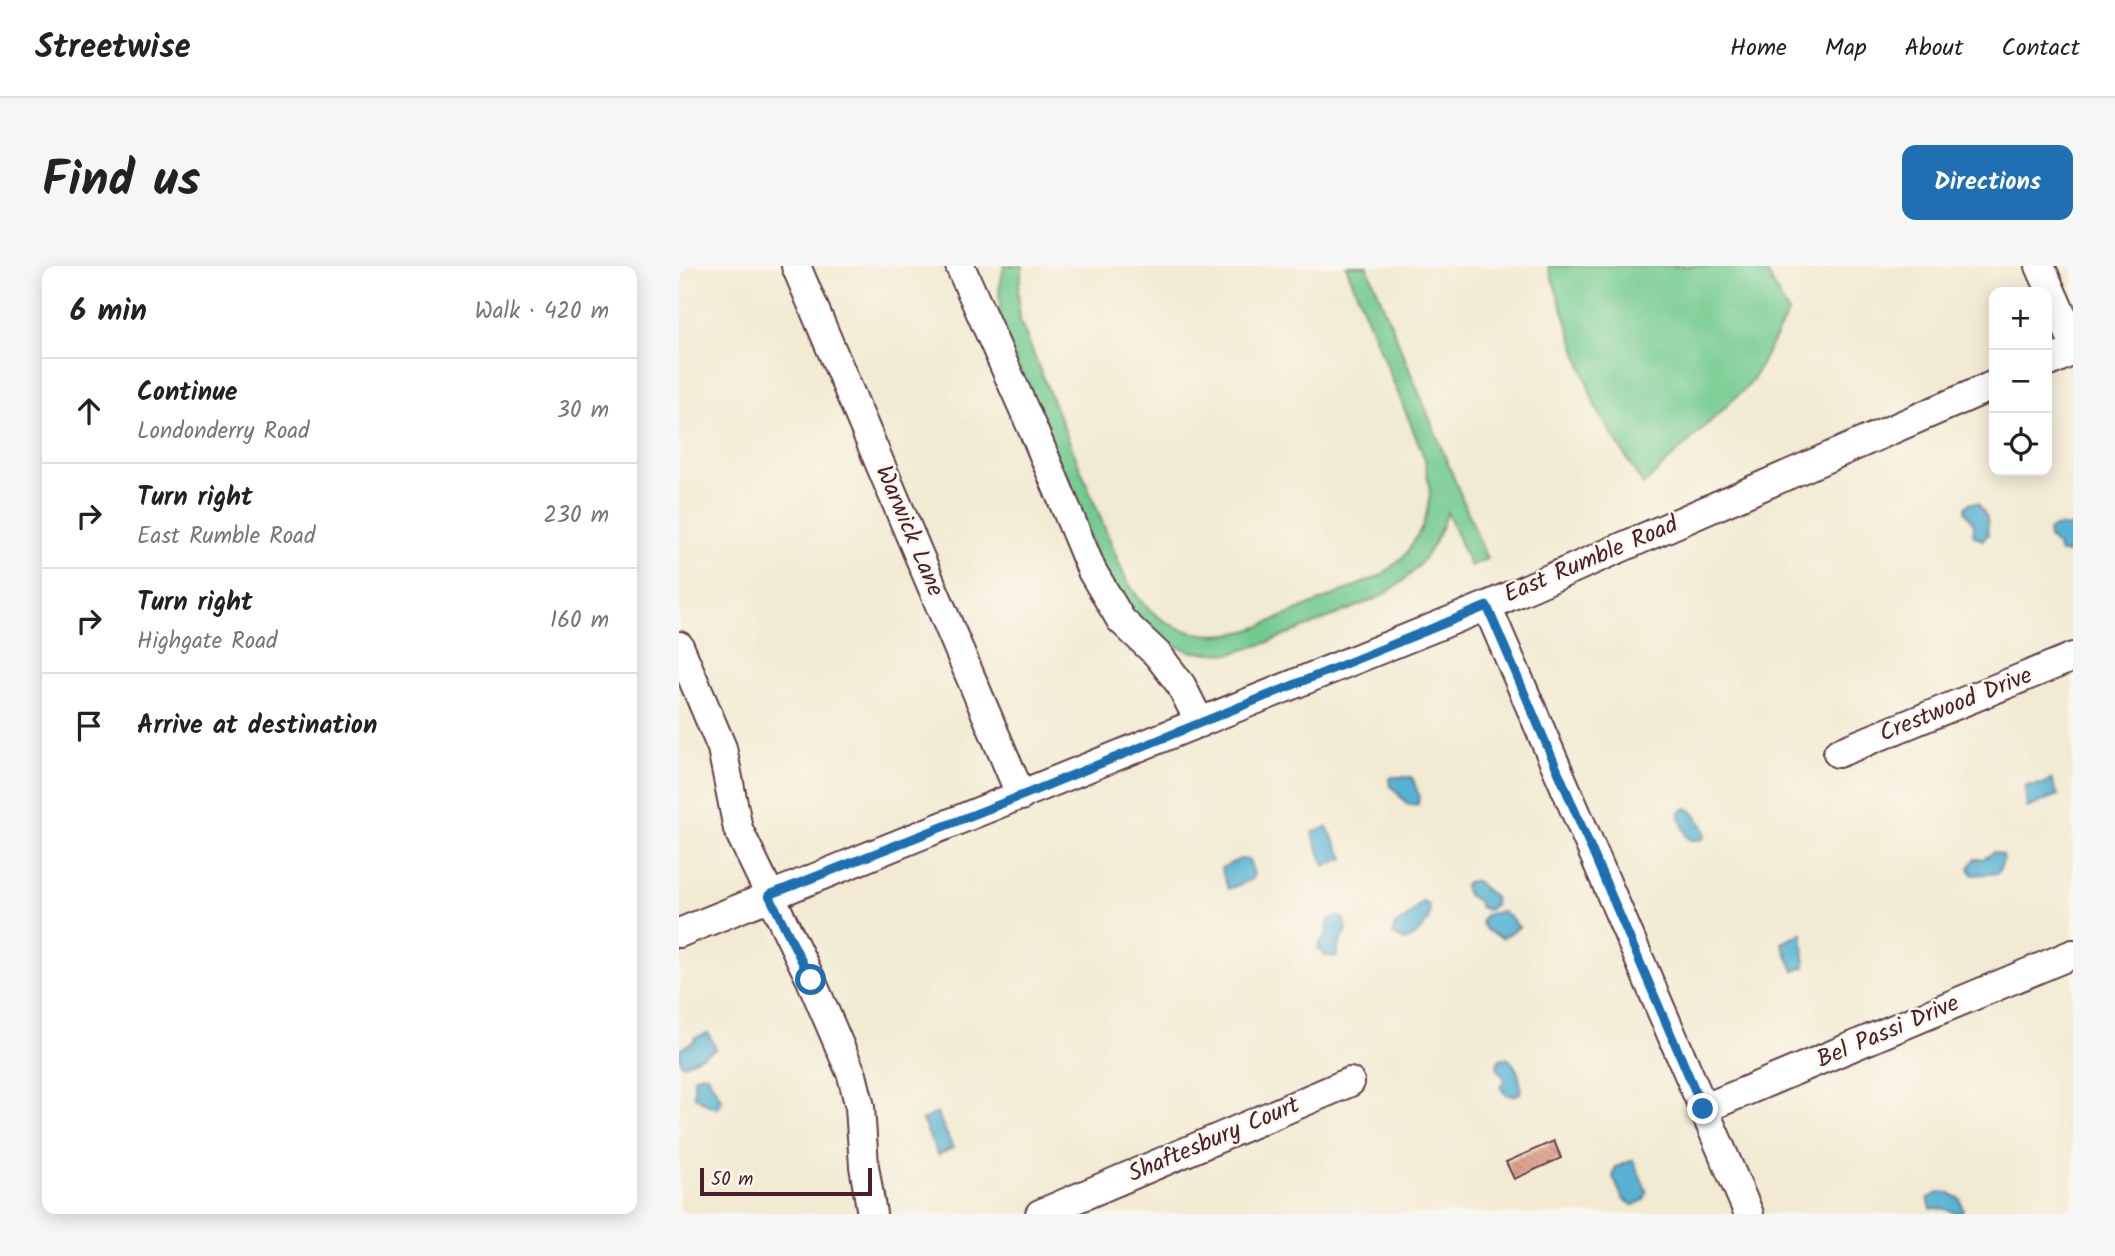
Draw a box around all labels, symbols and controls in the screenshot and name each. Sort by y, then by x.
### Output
text: Streetwise [35,22,191,75]
text: Home [1730,29,1787,68]
text: Map [1825,29,1867,68]
text: About [1905,29,1963,68]
text: Contact [2001,29,2080,68]
text: Find us [42,143,200,221]
button: Directions [1902,145,2073,220]
map controls [1989,287,2052,476]
button: + [1989,287,2052,350]
text: 6 min [70,288,147,336]
text: Walk · 420 m [475,294,609,330]
button: − [1989,350,2052,413]
text: Continue [137,372,238,414]
icon: ahead [70,392,108,430]
text: 30 m [557,393,609,429]
button: locate [1989,413,2052,476]
text: Londonderry Road [137,414,310,450]
street label: Warwick Lane [864,459,954,603]
text: Turn right [137,477,253,519]
icon: right [70,497,108,535]
text: 230 m [543,498,609,534]
street label: East Rumble Road [1498,505,1685,614]
text: East Rumble Road [137,519,315,555]
text: Turn right [137,582,253,624]
icon: right [70,602,108,640]
text: 160 m [550,603,609,639]
text: Highgate Road [137,624,277,660]
street label: Crestwood Drive [1873,656,2039,753]
text: Arrive at destination [137,705,377,747]
icon: arrive [70,707,108,745]
route start [795,964,826,995]
street label: Bel Passi Drive [1811,984,1966,1080]
street label: Shaftesbury Court [1122,1086,1307,1194]
route end [1687,1093,1718,1124]
scale bar [700,1165,871,1197]
text: 50 m [711,1165,753,1195]

